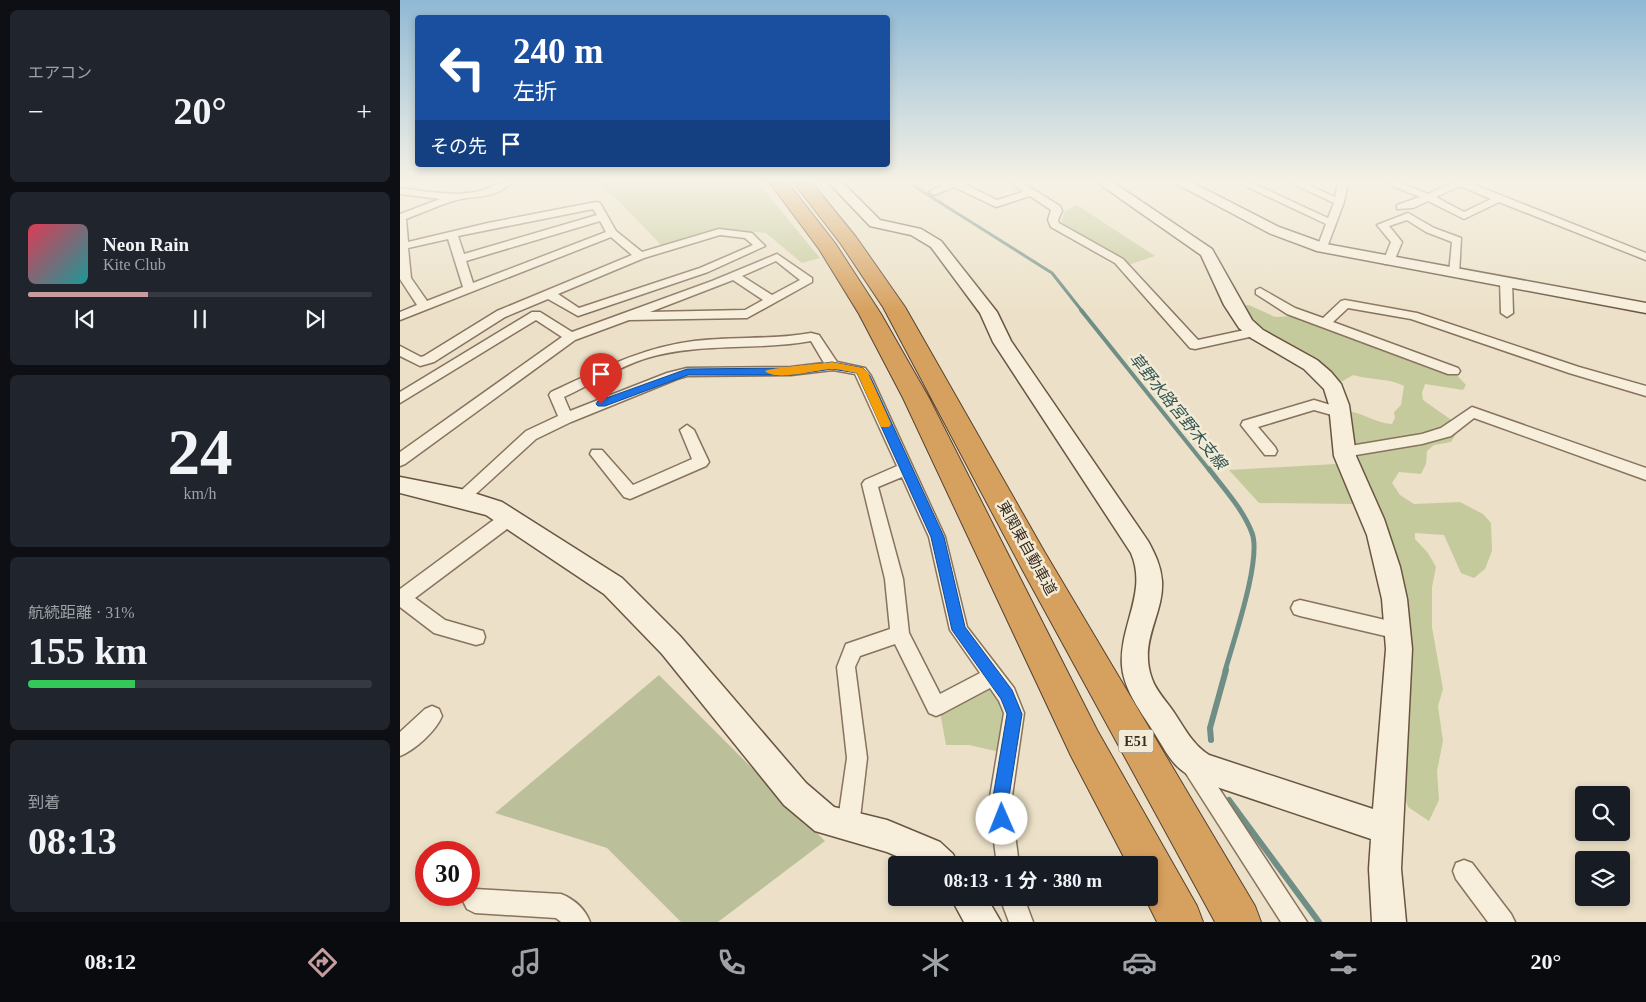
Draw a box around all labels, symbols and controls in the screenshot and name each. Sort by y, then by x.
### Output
text: 240 m [513,32,603,71]
icon: left [430,35,495,100]
text: エアコン [28,64,92,81]
text: 左折 [513,79,557,104]
text: 20° [173,90,227,132]
text: − [28,96,44,127]
text: + [356,96,372,127]
icon: arrive [497,130,525,158]
text: その先 [430,136,487,157]
text: Neon Rain [103,234,189,255]
text: Kite Club [103,256,166,273]
icon: previous [71,305,99,333]
icon: pause [186,305,214,333]
icon: next [301,305,329,333]
water label: 草野水路宮野木支線 [1126,350,1231,474]
pin [580,353,622,404]
icon: arrive [587,360,615,388]
text: 24 [168,416,233,488]
text: km/h [184,485,216,502]
street label: 東関東自動車道 [995,498,1059,598]
text: 航続距離 · 31% [28,604,135,621]
text: 155 km [28,630,147,672]
road number: E51 [1118,729,1154,752]
map controls [1575,786,1630,906]
button: search [1575,786,1630,841]
position arrow [975,792,1027,844]
text: 到着 [28,794,60,811]
text: 08:13 [28,820,117,862]
speed limit sign: 30 [415,841,480,906]
button: layers [1575,851,1630,906]
text: 08:13 · 1 分 · 380 m [944,870,1102,891]
icon: directions [305,945,340,980]
icon: music [509,945,544,980]
icon: phone [714,945,749,980]
icon: climate [918,945,953,980]
icon: car [1122,945,1157,980]
icon: filters [1326,945,1361,980]
text: 08:12 [85,949,136,974]
text: 20° [1530,949,1561,974]

